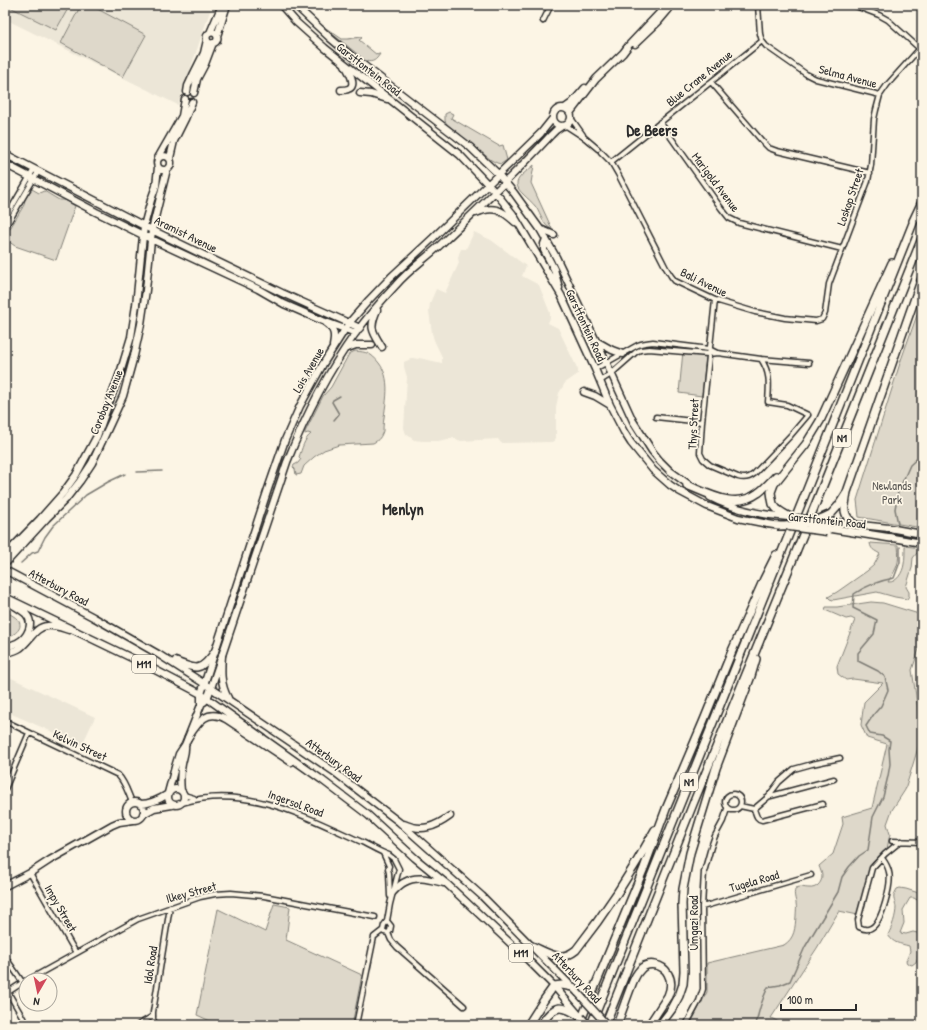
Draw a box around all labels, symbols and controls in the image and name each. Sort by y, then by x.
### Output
street label: Garstfontein Road [333,38,405,100]
street label: Blue Crane Avenue [662,46,736,110]
street label: Selma Avenue [817,60,879,92]
district label: De Beers [627,119,678,141]
street label: Marigold Avenue [688,149,744,215]
street label: Loskop Street [832,165,868,228]
street label: Aramist Avenue [152,211,220,257]
street label: Bali Avenue [678,263,730,301]
street label: Garstfontein Road [562,286,610,364]
street label: Lois Avenue [288,344,328,396]
street label: Corobay Avenue [85,367,127,437]
street label: Thys Street [683,397,703,450]
road number: N1 [833,429,851,447]
park label: Newlands Park [872,477,912,508]
district label: Menlyn [382,498,424,521]
street label: Garstfontein Road [787,507,867,533]
street label: Atterbury Road [26,564,92,610]
road number: M11 [132,655,156,673]
street label: Kelvin Street [50,725,111,765]
street label: Atterbury Road [303,734,366,786]
road number: N1 [680,773,698,791]
street label: Ingersol Road [266,785,326,821]
street label: Tugela Road [727,866,781,896]
street label: Ilkey Street [164,877,219,907]
street label: Impy Street [41,881,82,935]
street label: Umgazi Road [685,895,702,951]
road number: M11 [509,944,533,962]
street label: Idol Road [139,945,161,985]
street label: Atterbury Road [548,947,606,1007]
north arrow [18,972,58,1012]
scale bar [781,986,856,1012]
text: 100 m [787,991,813,1008]
text: N [32,994,40,1009]

